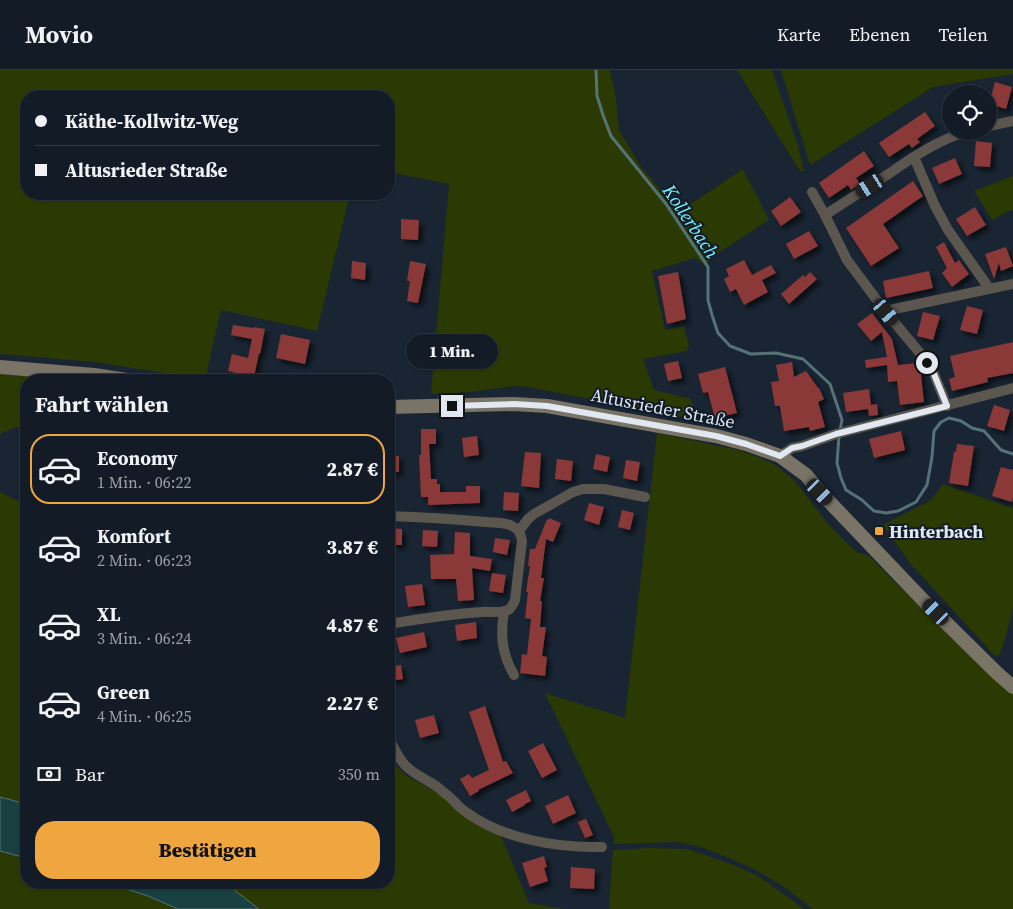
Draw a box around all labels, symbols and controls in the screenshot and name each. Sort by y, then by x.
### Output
text: Movio [25,18,93,51]
text: Karte [777,22,821,47]
text: Ebenen [849,22,910,47]
text: Teilen [938,22,988,47]
map controls [942,85,997,140]
button: locate [942,85,997,140]
text: Käthe-Kollwitz-Weg [65,108,238,134]
text: Altusrieder Straße [65,157,227,183]
car [853,172,886,200]
water label: Kollerbach [656,178,726,264]
car [870,296,901,328]
callout: 1 Min. [406,334,498,368]
text: 1 Min. [429,340,475,362]
route start [916,352,938,374]
street label: Altusrieder Straße [589,382,737,434]
text: Fahrt wählen [35,389,169,419]
route end [441,395,463,417]
text: Economy [97,445,178,471]
icon: car [37,447,82,492]
text: 2.87 € [326,456,378,482]
text: 1 Min. · 06:22 [97,471,191,493]
car [804,476,835,508]
place label: Hinterbach [889,519,983,544]
text: Komfort [97,523,171,549]
icon: car [37,525,82,570]
marker: Hinterbach [873,525,885,537]
text: 3.87 € [326,534,378,560]
text: 2 Min. · 06:23 [97,549,191,571]
car [920,596,951,628]
text: XL [97,601,120,627]
icon: car [37,603,82,648]
text: 4.87 € [326,612,378,638]
text: 3 Min. · 06:24 [97,627,191,649]
text: Green [97,679,150,705]
icon: car [37,681,82,726]
text: 2.27 € [326,690,378,716]
text: 4 Min. · 06:25 [97,705,191,727]
icon: cash [35,760,63,788]
text: Bar [75,761,105,787]
text: 350 m [338,763,380,785]
button: Bestätigen [35,821,380,879]

